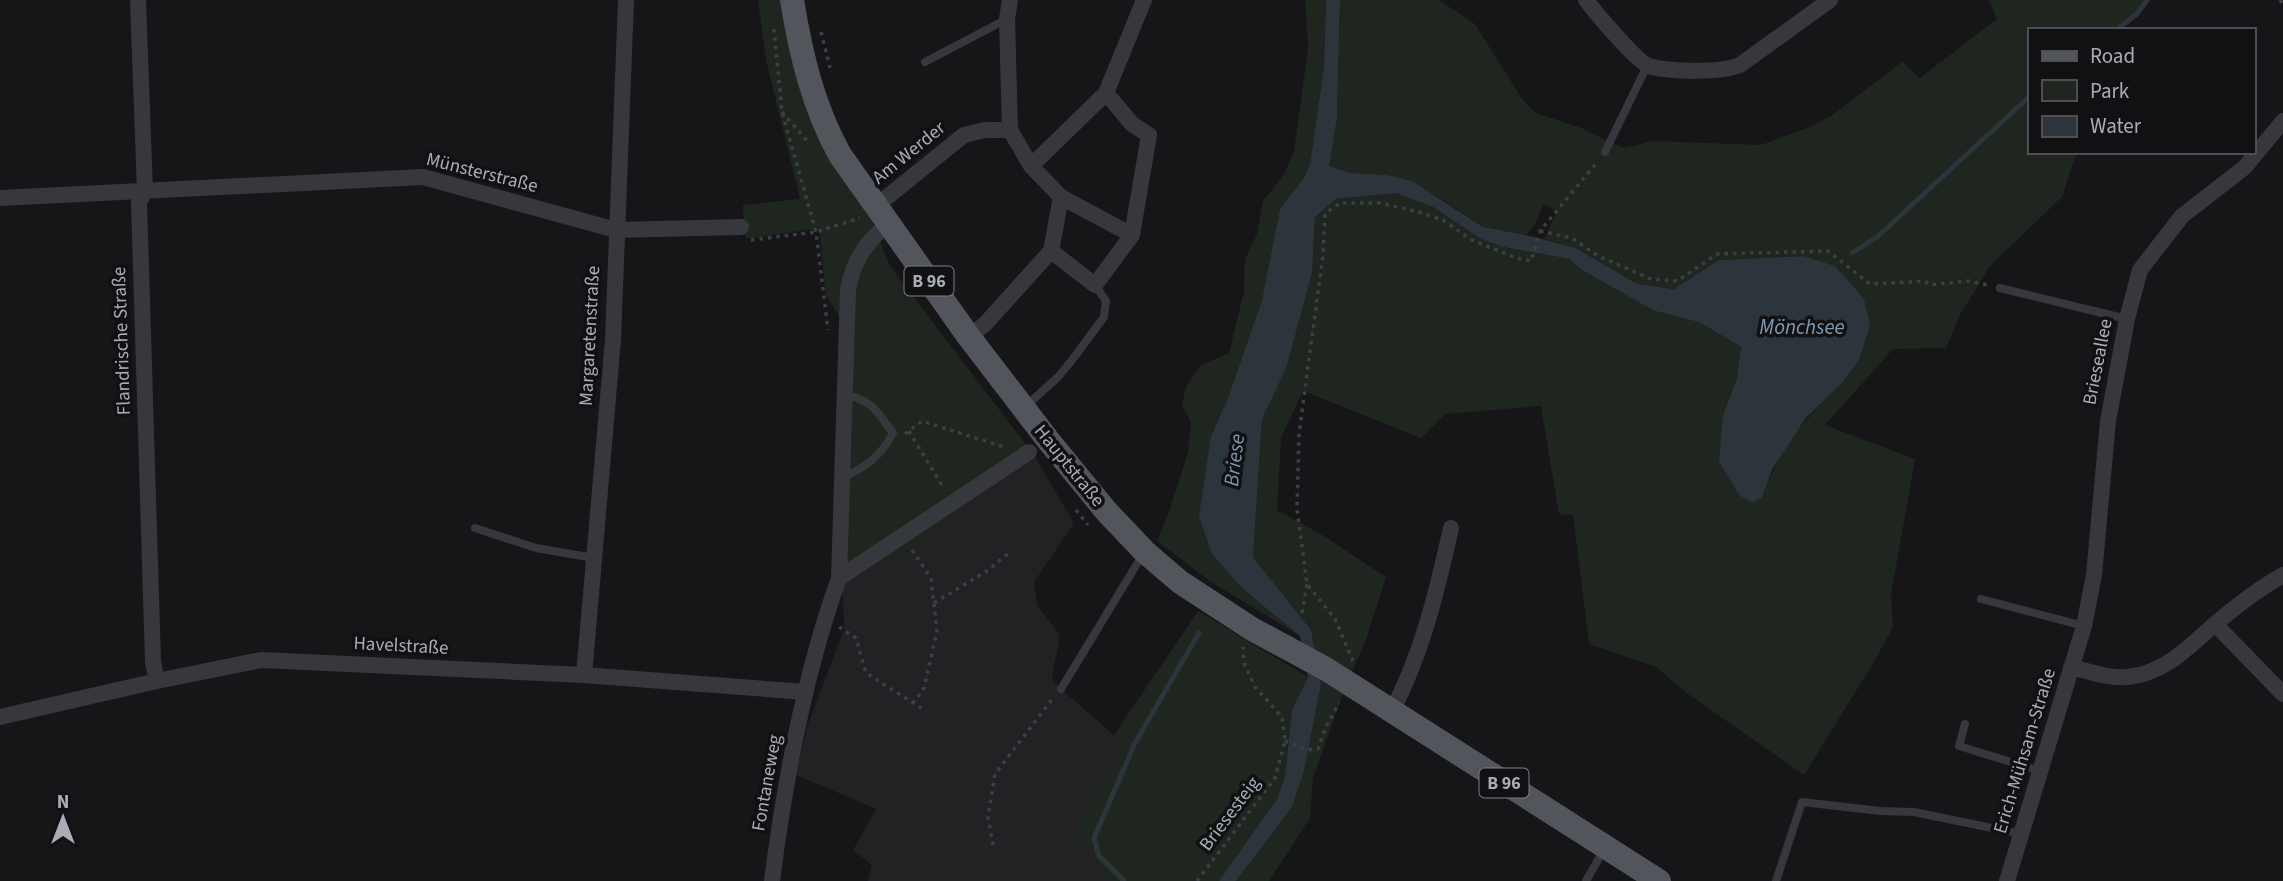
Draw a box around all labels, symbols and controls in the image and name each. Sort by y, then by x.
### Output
legend [2028,28,2255,154]
text: Road [2090,41,2135,71]
text: Park [2090,76,2130,106]
text: Water [2090,111,2142,141]
street label: Am Werder [867,115,952,191]
street label: Münsterstraße [423,146,541,200]
street label: Margaretenstraße [573,265,607,407]
street label: Flandrische Straße [106,266,138,416]
road number: B 96 [904,267,954,296]
water label: Mönchsee [1759,312,1845,342]
street label: Brieseallee [2076,317,2120,407]
street label: Hauptstraße [1027,419,1111,513]
water label: Briese [1216,432,1252,488]
street label: Havelstraße [353,630,449,662]
street label: Erich-Mühsam-Straße [1987,665,2063,837]
street label: Fontaneweg [745,732,789,833]
road number: B 96 [1480,768,1528,798]
street label: Briesesteig [1193,771,1267,857]
north arrow [28,783,98,853]
text: N [57,789,69,816]

